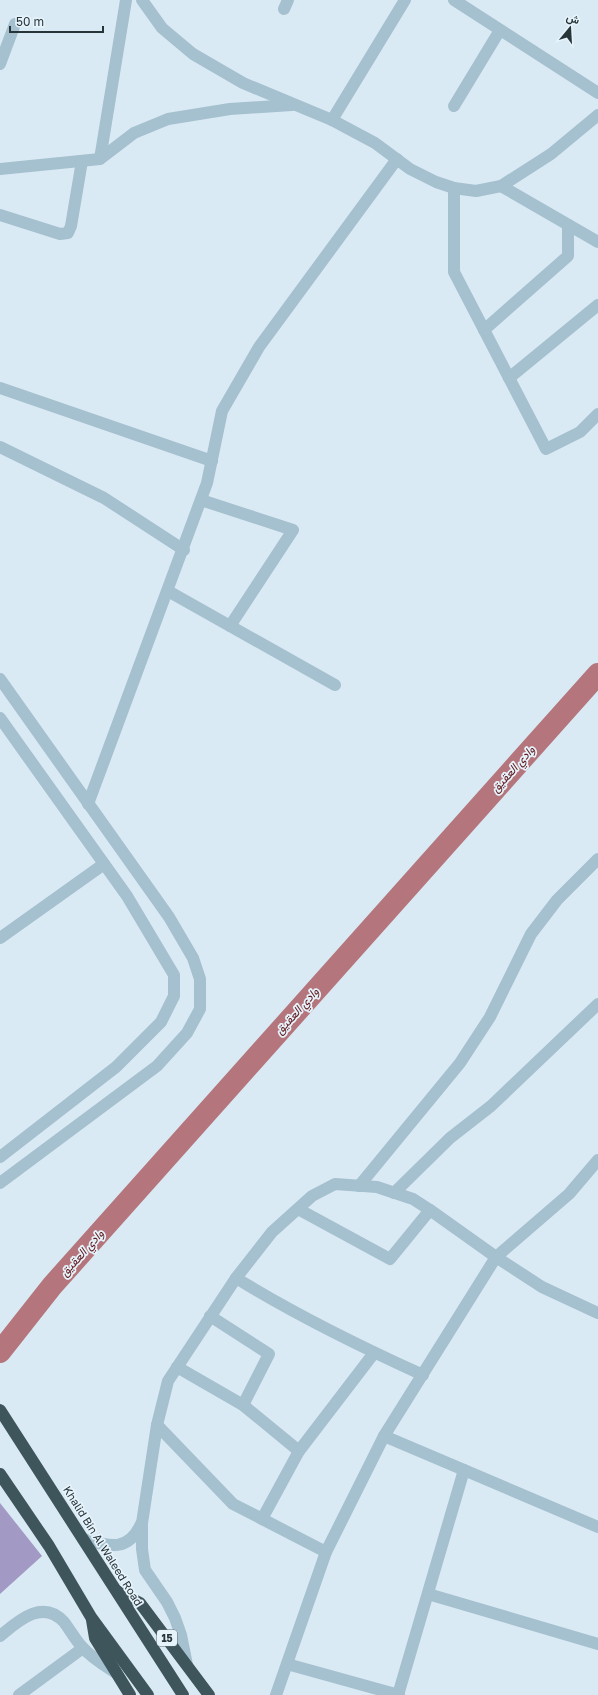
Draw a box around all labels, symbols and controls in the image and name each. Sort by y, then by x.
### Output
scale bar [10,8,103,34]
north arrow [550,8,590,48]
text: ش [565,10,582,27]
text: 50 m [16,14,44,29]
water label: وادي العقيق [488,742,540,797]
water label: وادي العقيق [272,984,324,1039]
water label: وادي العقيق [57,1226,109,1281]
street label: Khalid Bin Al Waleed Road [61,1483,146,1608]
road number: 15 [157,1630,177,1646]

